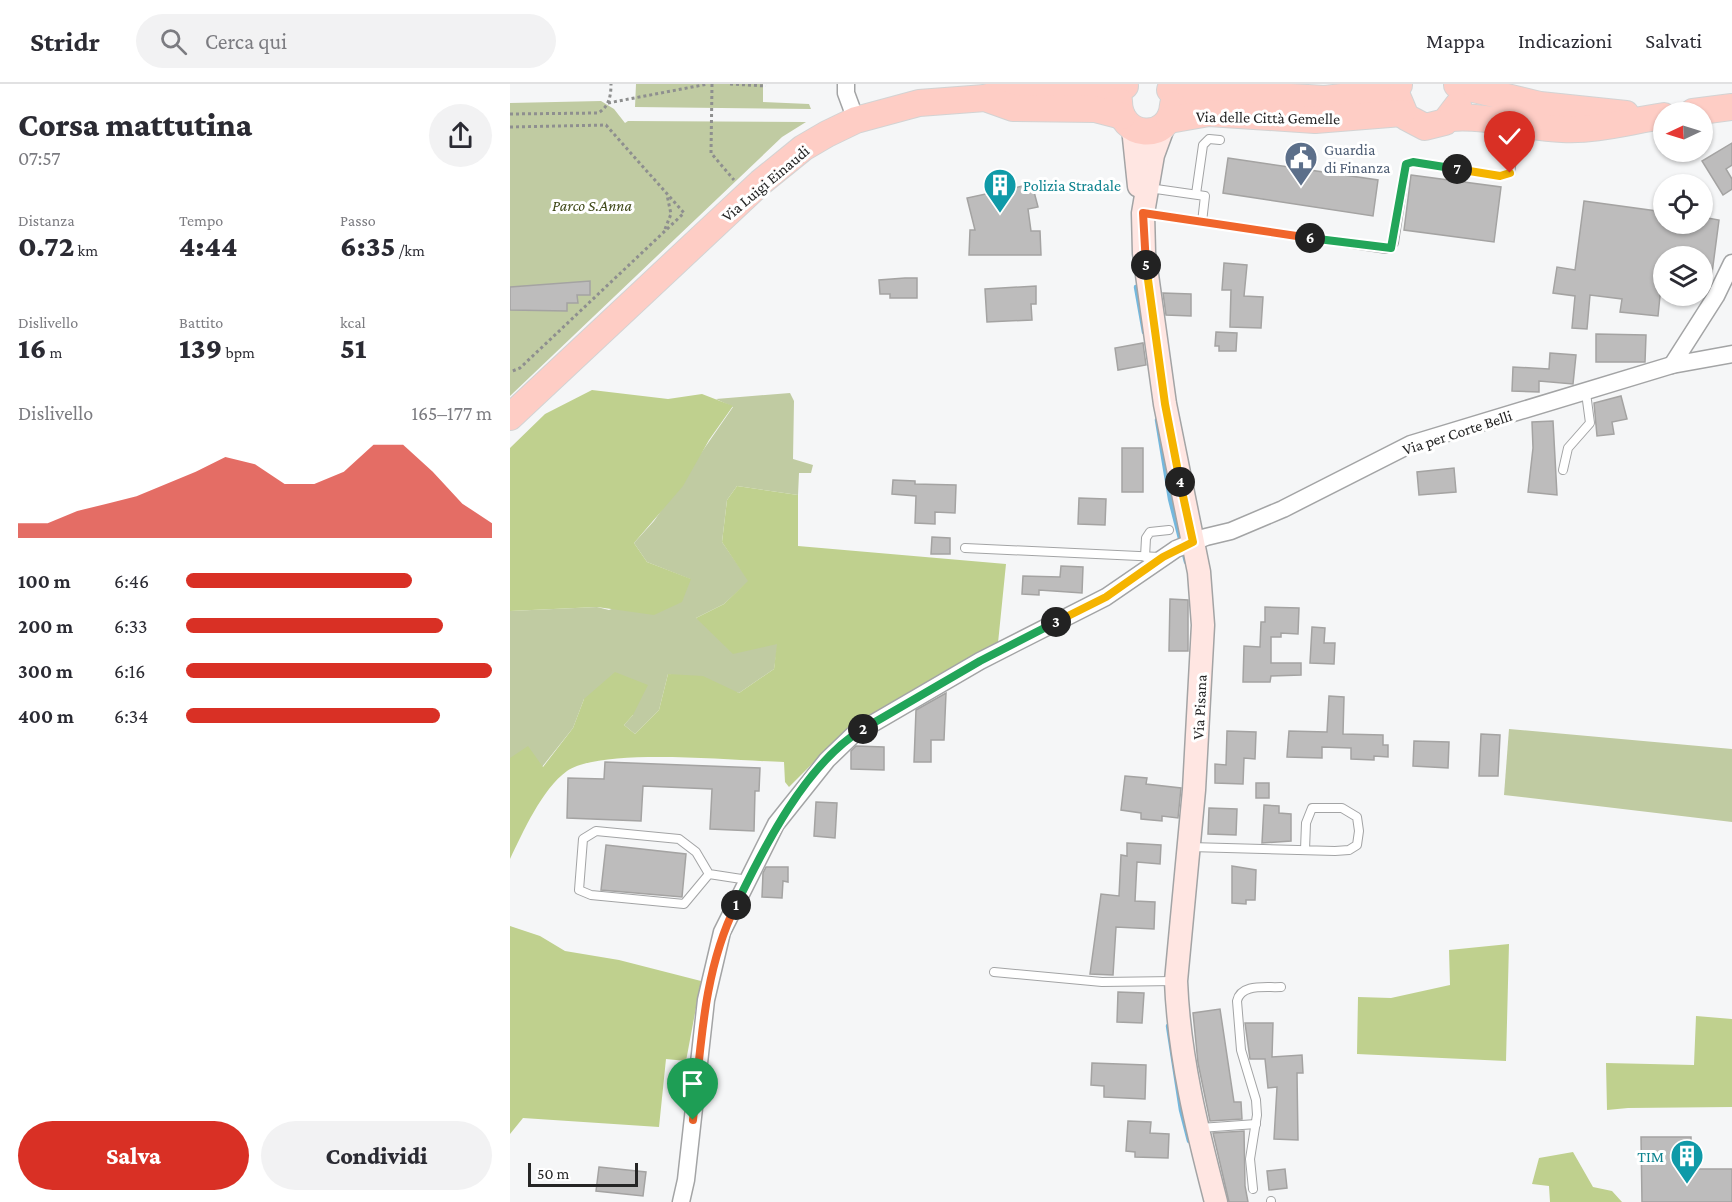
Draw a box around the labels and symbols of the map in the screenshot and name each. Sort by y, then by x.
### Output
north arrow [1653,102,1713,162]
street label: Via delle Città Gemelle [1196,108,1340,127]
pin [1484,111,1535,173]
public building icon: Guardia di Finanza [1283,140,1319,187]
place label: Guardia di Finanza [1324,141,1391,176]
street label: Via Luigi Einaudi [718,142,813,226]
pin: 7 [1442,154,1472,184]
building icon: Polizia Stradale [982,167,1018,214]
place label: Polizia Stradale [1023,177,1121,194]
park label: Parco S.Anna [552,197,632,214]
pin: 6 [1295,223,1325,253]
pin: 5 [1131,250,1161,280]
street label: Via per Corte Belli [1400,407,1514,459]
pin: 4 [1165,467,1195,497]
pin: 3 [1041,607,1071,637]
street label: Via Pisana [1189,673,1210,740]
pin: 2 [848,714,878,744]
pin: 1 [721,890,751,920]
pin [667,1058,718,1120]
building icon: TIM [1669,1138,1705,1185]
place label: TIM [1637,1148,1664,1165]
scale bar [528,1160,638,1188]

